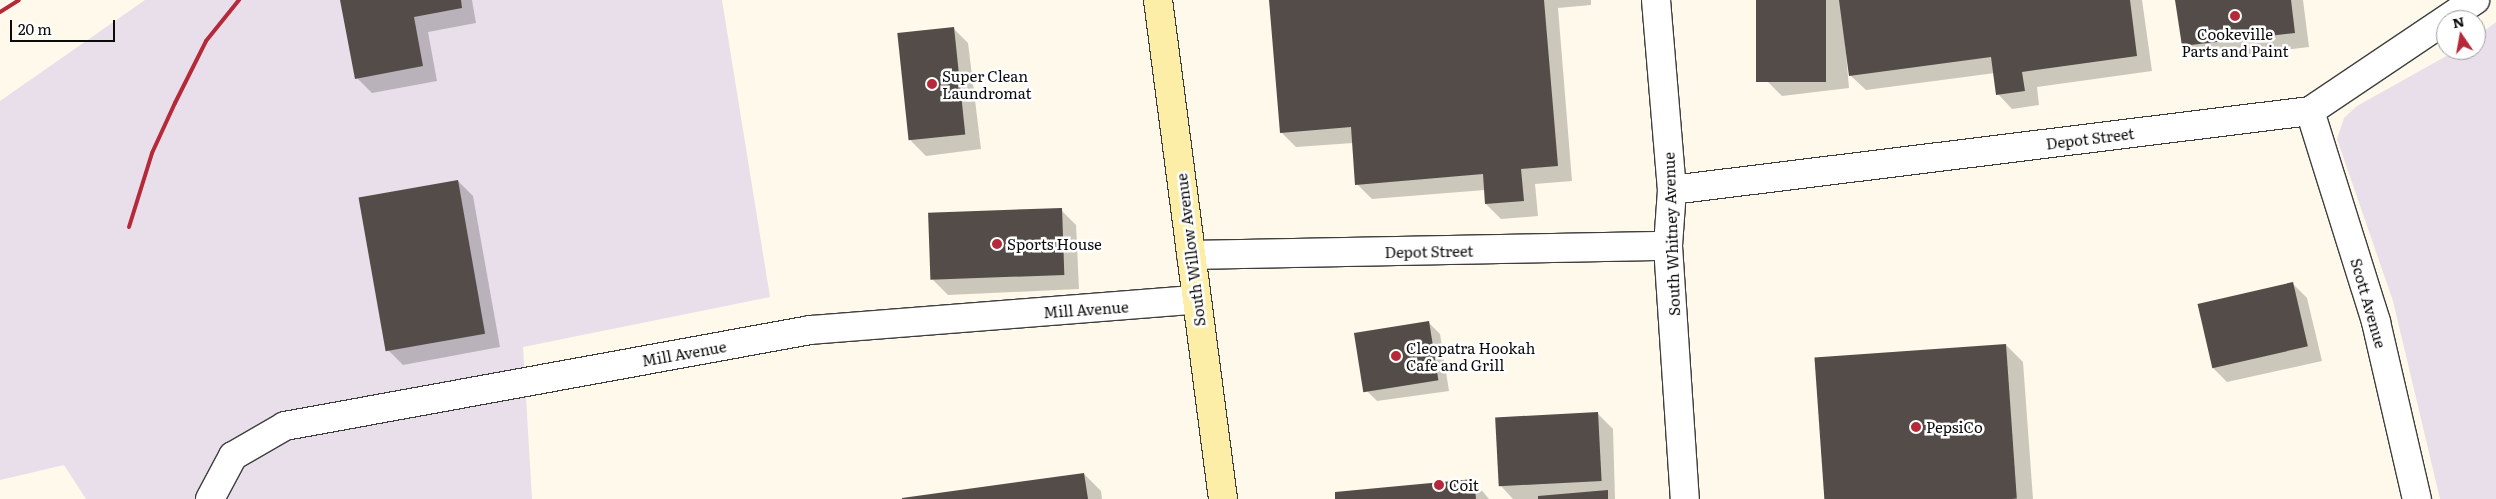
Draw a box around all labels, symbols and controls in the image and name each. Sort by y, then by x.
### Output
scale bar [12,10,118,42]
marker: Cookeville Parts and Paint [2229,10,2241,22]
north arrow [2436,10,2486,60]
text: N [2450,10,2466,32]
text: 20 m [18,17,52,40]
place label: Cookeville Parts and Paint [2181,24,2289,59]
place label: Super Clean Laundromat [942,66,1032,101]
marker: Super Clean Laundromat [926,78,938,90]
street label: Depot Street [2045,124,2135,152]
street label: South Whitney Avenue [1659,152,1683,316]
street label: South Willow Avenue [1172,173,1208,327]
place label: Sports House [1007,235,1102,253]
marker: Sports House [991,238,1003,250]
street label: Depot Street [1384,241,1474,261]
street label: Scott Avenue [2348,256,2390,350]
street label: Mill Avenue [1043,297,1129,321]
street label: Mill Avenue [640,337,728,369]
place label: Cleopatra Hookah Cafe and Grill [1406,338,1535,373]
marker: Cleopatra Hookah Cafe and Grill [1390,350,1402,362]
place label: PepsiCo [1926,418,1983,436]
marker: PepsiCo [1910,421,1922,433]
place label: Coit [1449,476,1479,494]
marker: Coit [1433,479,1445,491]

